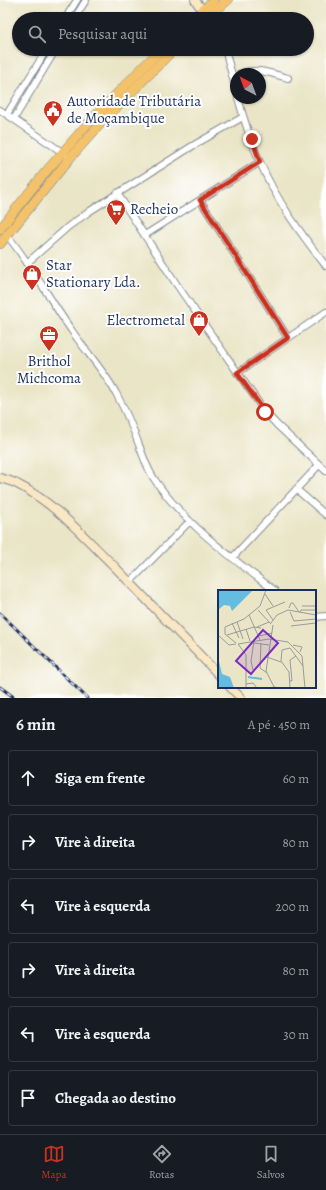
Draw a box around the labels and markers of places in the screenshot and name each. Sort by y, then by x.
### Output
place label: Autoridade Tributária de Moçambique [66,91,201,128]
public building icon: Autoridade Tributária de Moçambique [42,99,64,127]
supermarket icon: Recheio [105,198,127,226]
place label: Recheio [130,199,178,219]
place label: Star Stationary Lda. [46,255,141,292]
shop icon: Star Stationary Lda. [21,263,43,291]
shop icon: Electrometal [188,309,210,337]
place label: Electrometal [107,310,185,330]
office icon: Brithol Michcoma [38,324,60,352]
place label: Brithol Michcoma [17,351,81,388]

